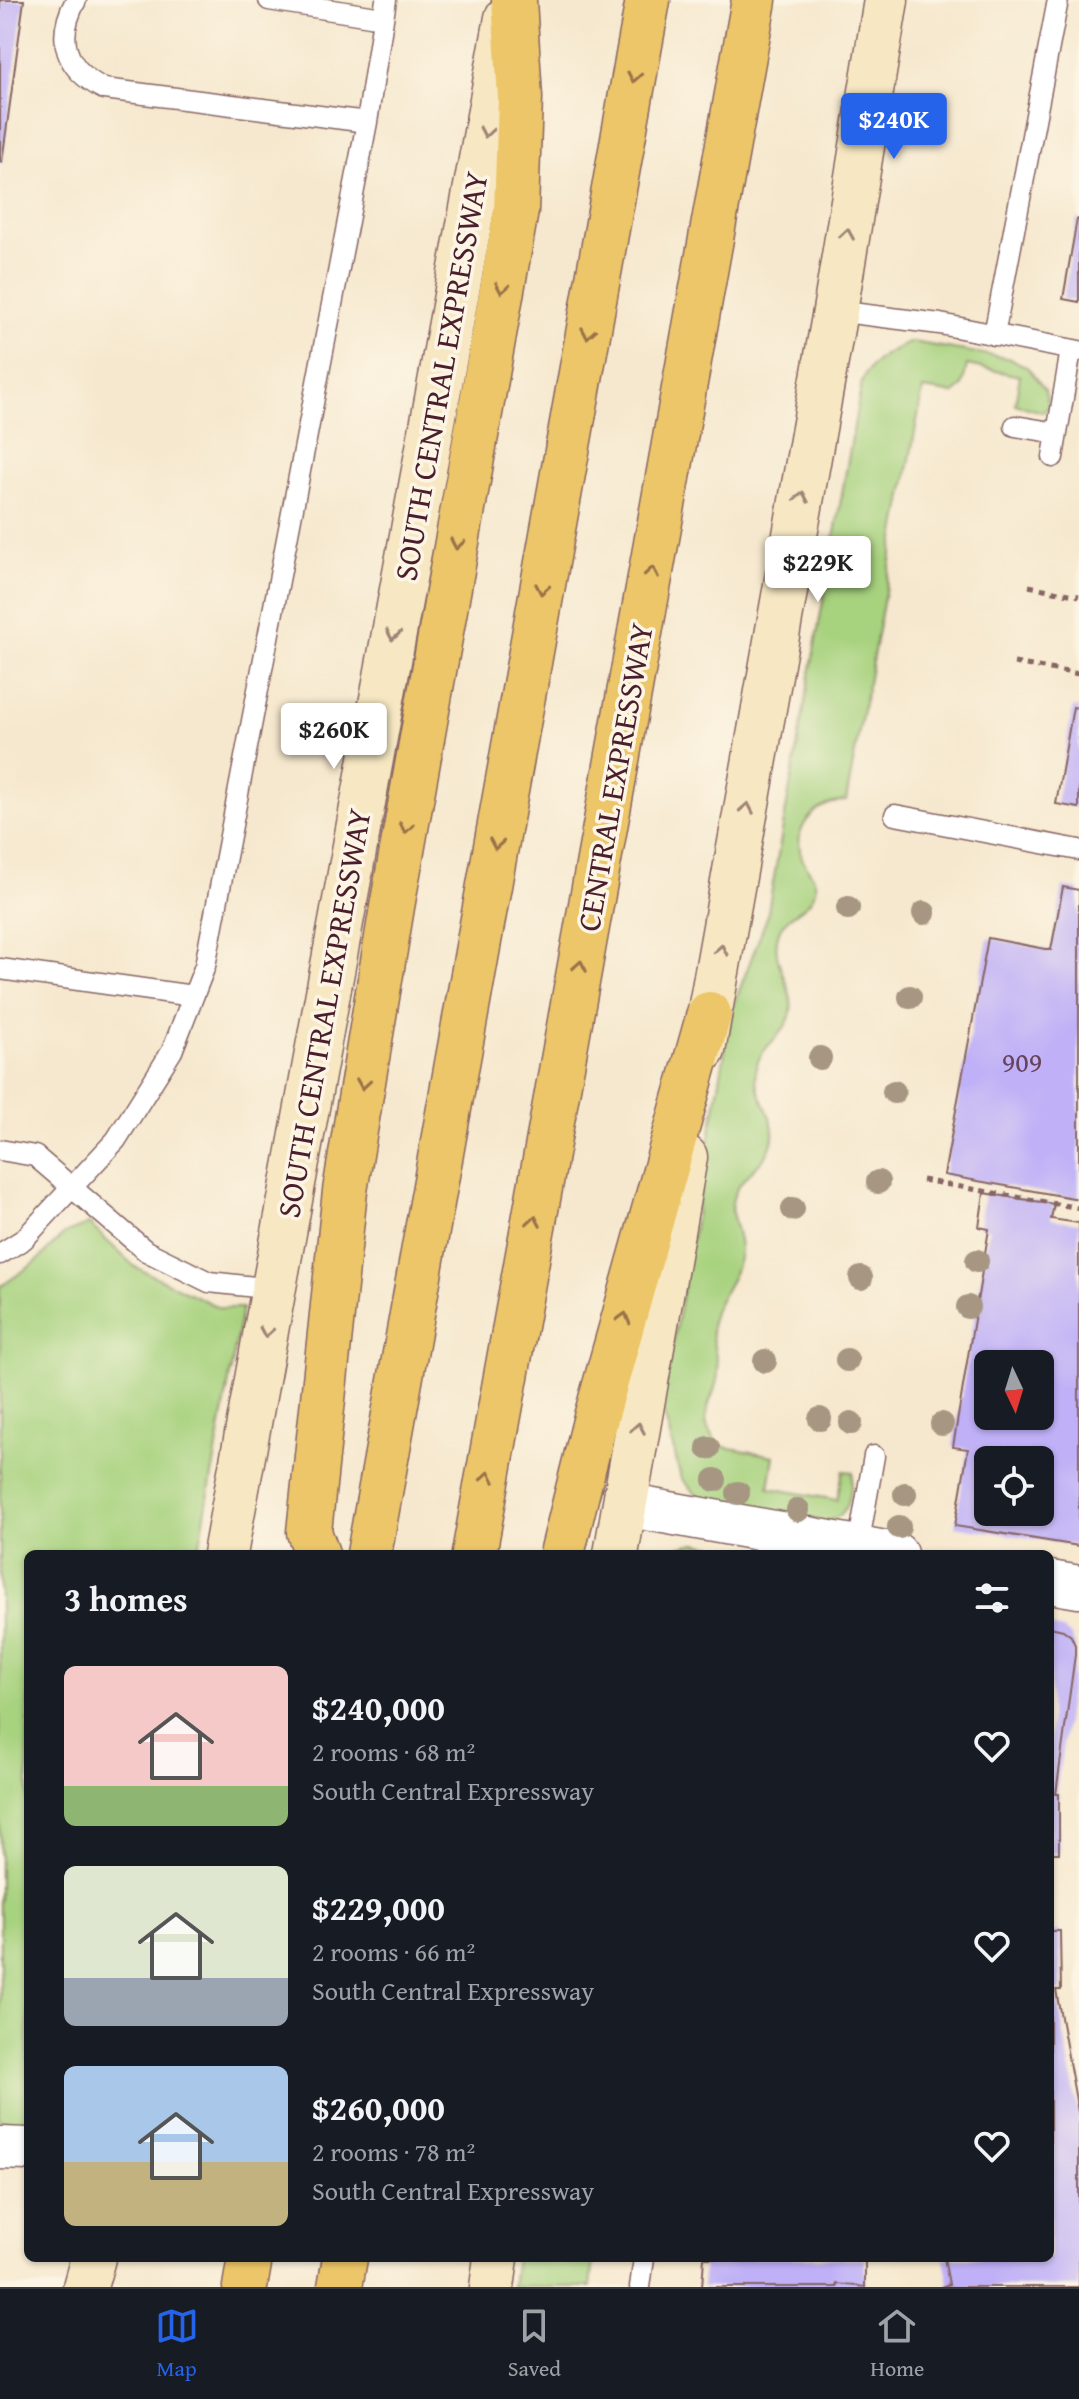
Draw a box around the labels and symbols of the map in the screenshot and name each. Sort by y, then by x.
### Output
one-way arrow [626,70,643,84]
pin: $240K [838,93,950,161]
one-way arrow [479,125,496,139]
street label: SOUTH CENTRAL EXPRESSWAY [381,168,500,584]
one-way arrow [838,227,855,241]
one-way arrow [495,281,512,295]
one-way arrow [581,326,598,339]
one-way arrow [793,490,810,503]
pin: $229K [762,536,874,604]
one-way arrow [449,537,466,551]
one-way arrow [642,565,659,579]
one-way arrow [535,582,552,595]
street label: CENTRAL EXPRESSWAY [564,619,665,935]
one-way arrow [386,629,403,642]
pin: $260K [278,703,390,771]
one-way arrow [738,801,755,815]
street label: SOUTH CENTRAL EXPRESSWAY [264,805,383,1221]
one-way arrow [399,821,416,834]
one-way arrow [489,838,506,851]
one-way arrow [712,943,729,956]
one-way arrow [571,959,588,972]
house number: 909 [1002,1041,1042,1082]
one-way arrow [355,1077,372,1091]
one-way arrow [525,1215,542,1228]
one-way arrow [614,1312,631,1326]
one-way arrow [258,1325,275,1338]
north arrow [974,1350,1054,1430]
one-way arrow [629,1421,646,1435]
one-way arrow [478,1470,495,1484]

